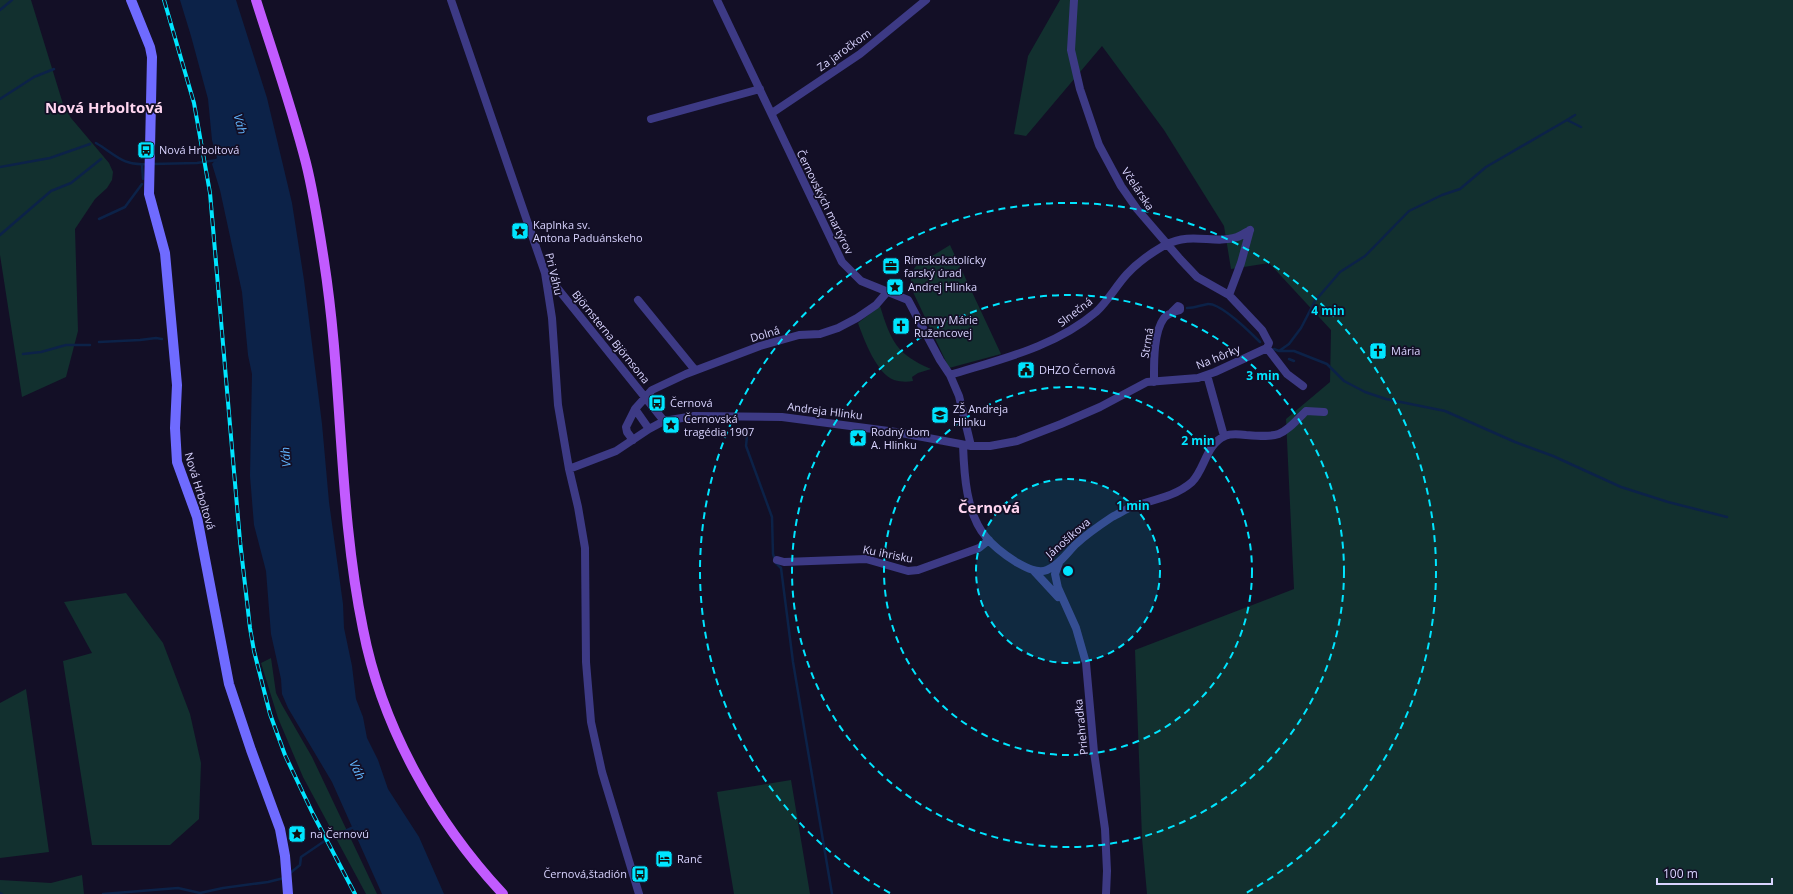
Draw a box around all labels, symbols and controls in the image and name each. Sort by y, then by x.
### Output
street label: Za jaročkom [814,25,874,74]
district label: Nová Hrboltová [45,97,163,117]
water label: Váh [230,112,251,136]
bus stop icon: Nová Hrboltová [136,140,156,160]
place label: Nová Hrboltová [159,142,239,157]
street label: Černovských martýrov [794,147,858,257]
street label: Včelárska [1119,164,1158,213]
place label: Kaplnka sv. Antona Paduánskeho [533,217,643,245]
place icon: Kaplnka sv. Antona Paduánskeho [510,221,530,241]
street label: Pri Váhu [542,251,567,296]
place label: Rímskokatolícky farský úrad [904,252,986,280]
office icon: Rímskokatolícky farský úrad [881,256,901,276]
place icon: Andrej Hlinka [885,277,905,297]
place label: Andrej Hlinka [908,279,977,294]
street label: Björnsterna Björnsona [569,287,654,386]
street label: Slnečná [1054,294,1095,330]
text: 4 min [1311,302,1345,319]
place label: Panny Márie Ružencovej [914,312,978,340]
church icon: Panny Márie Ružencovej [891,316,911,336]
street label: Dolná [748,322,782,345]
street label: Strmá [1136,326,1157,359]
street label: Na hôrky [1193,341,1243,372]
church icon: Mária [1368,341,1388,361]
place label: Mária [1391,343,1420,358]
public building icon: DHZO Černová [1016,360,1036,380]
place label: DHZO Černová [1039,362,1115,377]
text: 3 min [1246,367,1280,384]
bus stop icon: Černová [647,393,667,413]
place label: Černová [670,395,713,410]
street label: Andreja Hlinku [787,398,864,423]
place label: ZŠ Andreja Hlinku [953,401,1008,429]
school or university icon: ZŠ Andreja Hlinku [930,405,950,425]
place label: Černovská tragédia 1907 [684,411,754,439]
place icon: Černovská tragédia 1907 [661,415,681,435]
place label: Rodný dom A. Hlinku [871,424,930,452]
place icon: Rodný dom A. Hlinku [848,428,868,448]
text: 2 min [1181,432,1215,449]
water label: Váh [276,446,295,468]
street label: Nová Hrboltová [182,450,219,531]
district label: Černová [958,497,1020,517]
text: 1 min [1116,497,1150,514]
street label: Jánošíkova [1041,514,1093,562]
street label: Ku ihrisku [862,541,915,566]
centre of rings [1061,564,1075,578]
street label: Priehradka [1070,698,1091,756]
water label: Váh [345,757,370,783]
place icon: na Černovú [287,824,307,844]
place label: na Černovú [310,826,369,841]
hotel icon: Ranč [654,849,674,869]
place label: Ranč [677,851,702,866]
scale bar [1657,860,1772,886]
bus stop icon: Černová,štadión [630,864,650,884]
text: 100 m [1663,865,1698,882]
place label: Černová,štadión [543,866,627,881]

